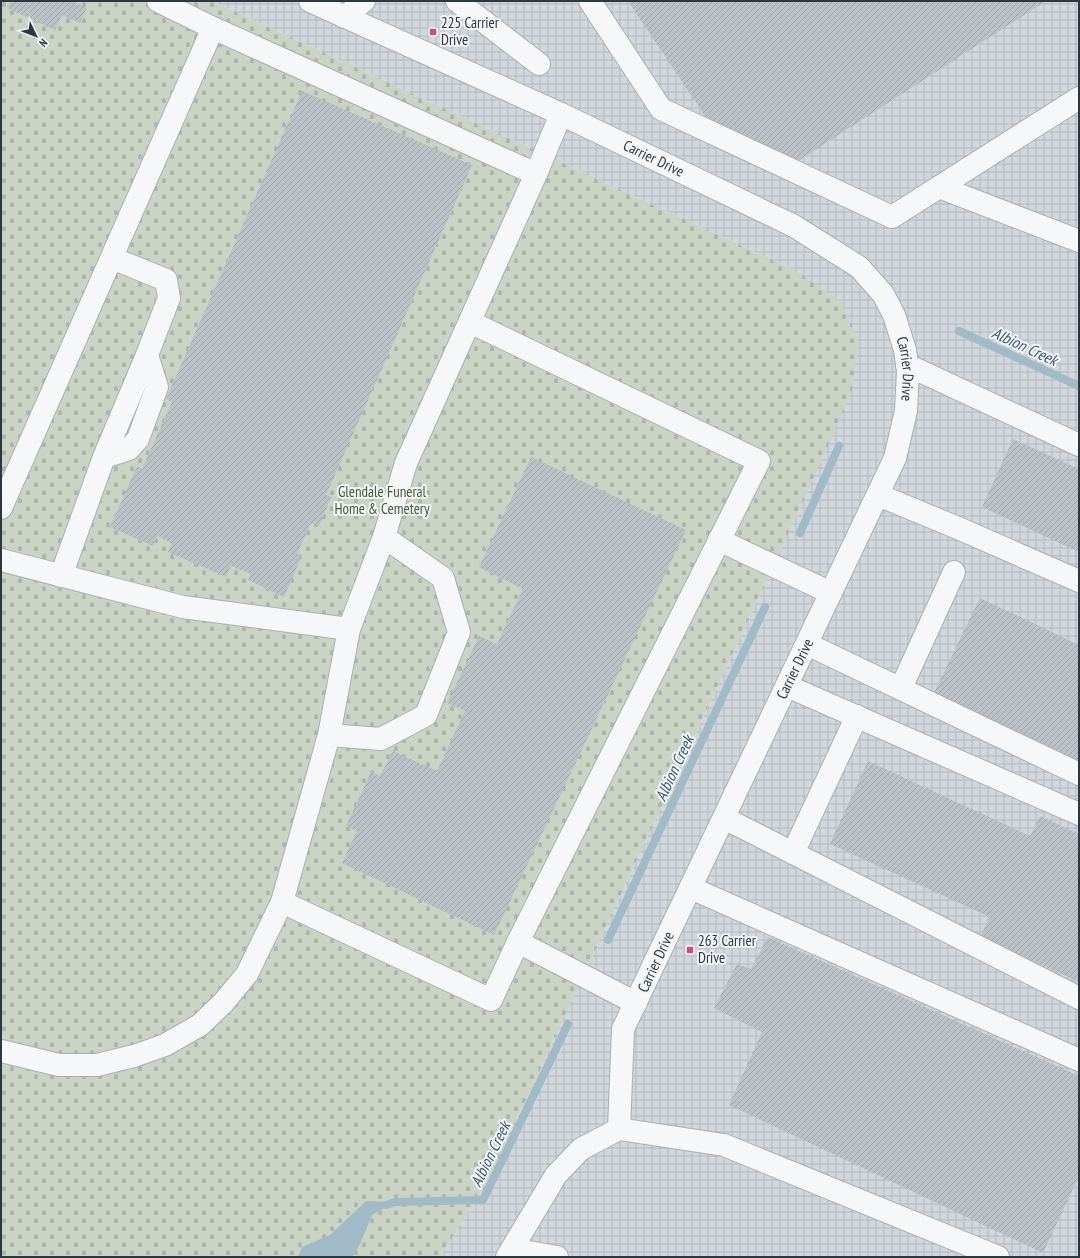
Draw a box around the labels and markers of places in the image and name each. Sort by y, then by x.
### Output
place label: 225 Carrier Drive [441,13,500,49]
marker: 225 Carrier Drive [428,27,438,37]
place label: 263 Carrier Drive [698,931,757,967]
marker: 263 Carrier Drive [685,945,695,955]

